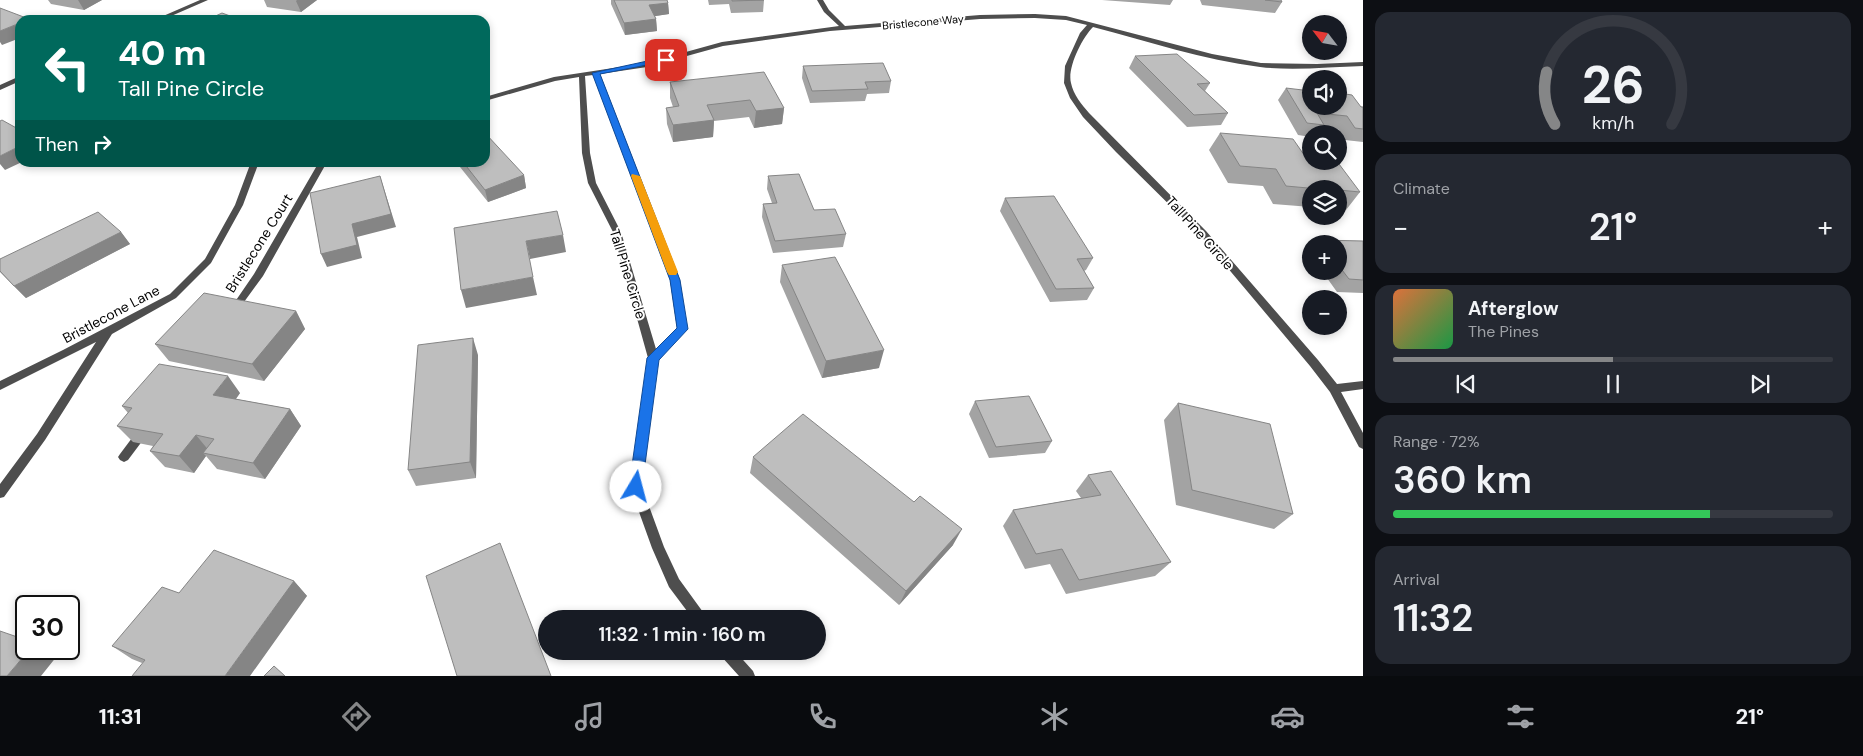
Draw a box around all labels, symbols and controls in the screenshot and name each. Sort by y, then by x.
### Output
street label: Bristlecone Way [882,11,964,33]
north arrow [1302,15,1348,60]
map controls [1302,15,1347,335]
text: 40 m [118,30,207,76]
icon: left [35,35,100,100]
pin [645,39,687,81]
icon: arrive [652,46,680,74]
text: 26 [1582,51,1644,119]
button: sound [1302,70,1347,115]
text: Tall Pine Circle [118,74,264,103]
text: km/h [1592,111,1634,135]
button: search [1302,125,1347,170]
icon: right [88,130,116,158]
text: Then [35,132,78,157]
text: Climate [1393,178,1450,199]
button: layers [1302,180,1347,225]
street label: Bristlecone Court [221,190,297,296]
street label: Tall Pine Circle [1162,192,1238,274]
text: 21° [1589,202,1637,252]
text: − [1393,209,1408,246]
text: + [1818,209,1833,246]
street label: Tall Pine Circle [606,227,650,321]
button: + [1302,235,1347,280]
street label: Bristlecone Lane [59,281,163,347]
button: − [1302,290,1347,335]
text: Afterglow [1468,296,1559,321]
text: The Pines [1468,321,1539,342]
icon: previous [1452,370,1480,398]
icon: pause [1599,370,1627,398]
icon: next [1746,370,1774,398]
text: Range · 72% [1393,431,1479,452]
text: 360 km [1393,455,1532,505]
position arrow [609,460,661,512]
text: Arrival [1393,569,1440,590]
text: 11:32 [1393,593,1473,643]
speed limit sign: 30 [15,595,80,660]
text: 11:32 · 1 min · 160 m [598,622,766,647]
icon: directions [339,699,374,734]
icon: music [572,699,607,734]
icon: phone [805,699,840,734]
icon: climate [1037,699,1072,734]
icon: car [1270,699,1305,734]
icon: filters [1503,699,1538,734]
text: 11:31 [99,702,142,731]
text: 21° [1735,702,1764,731]

